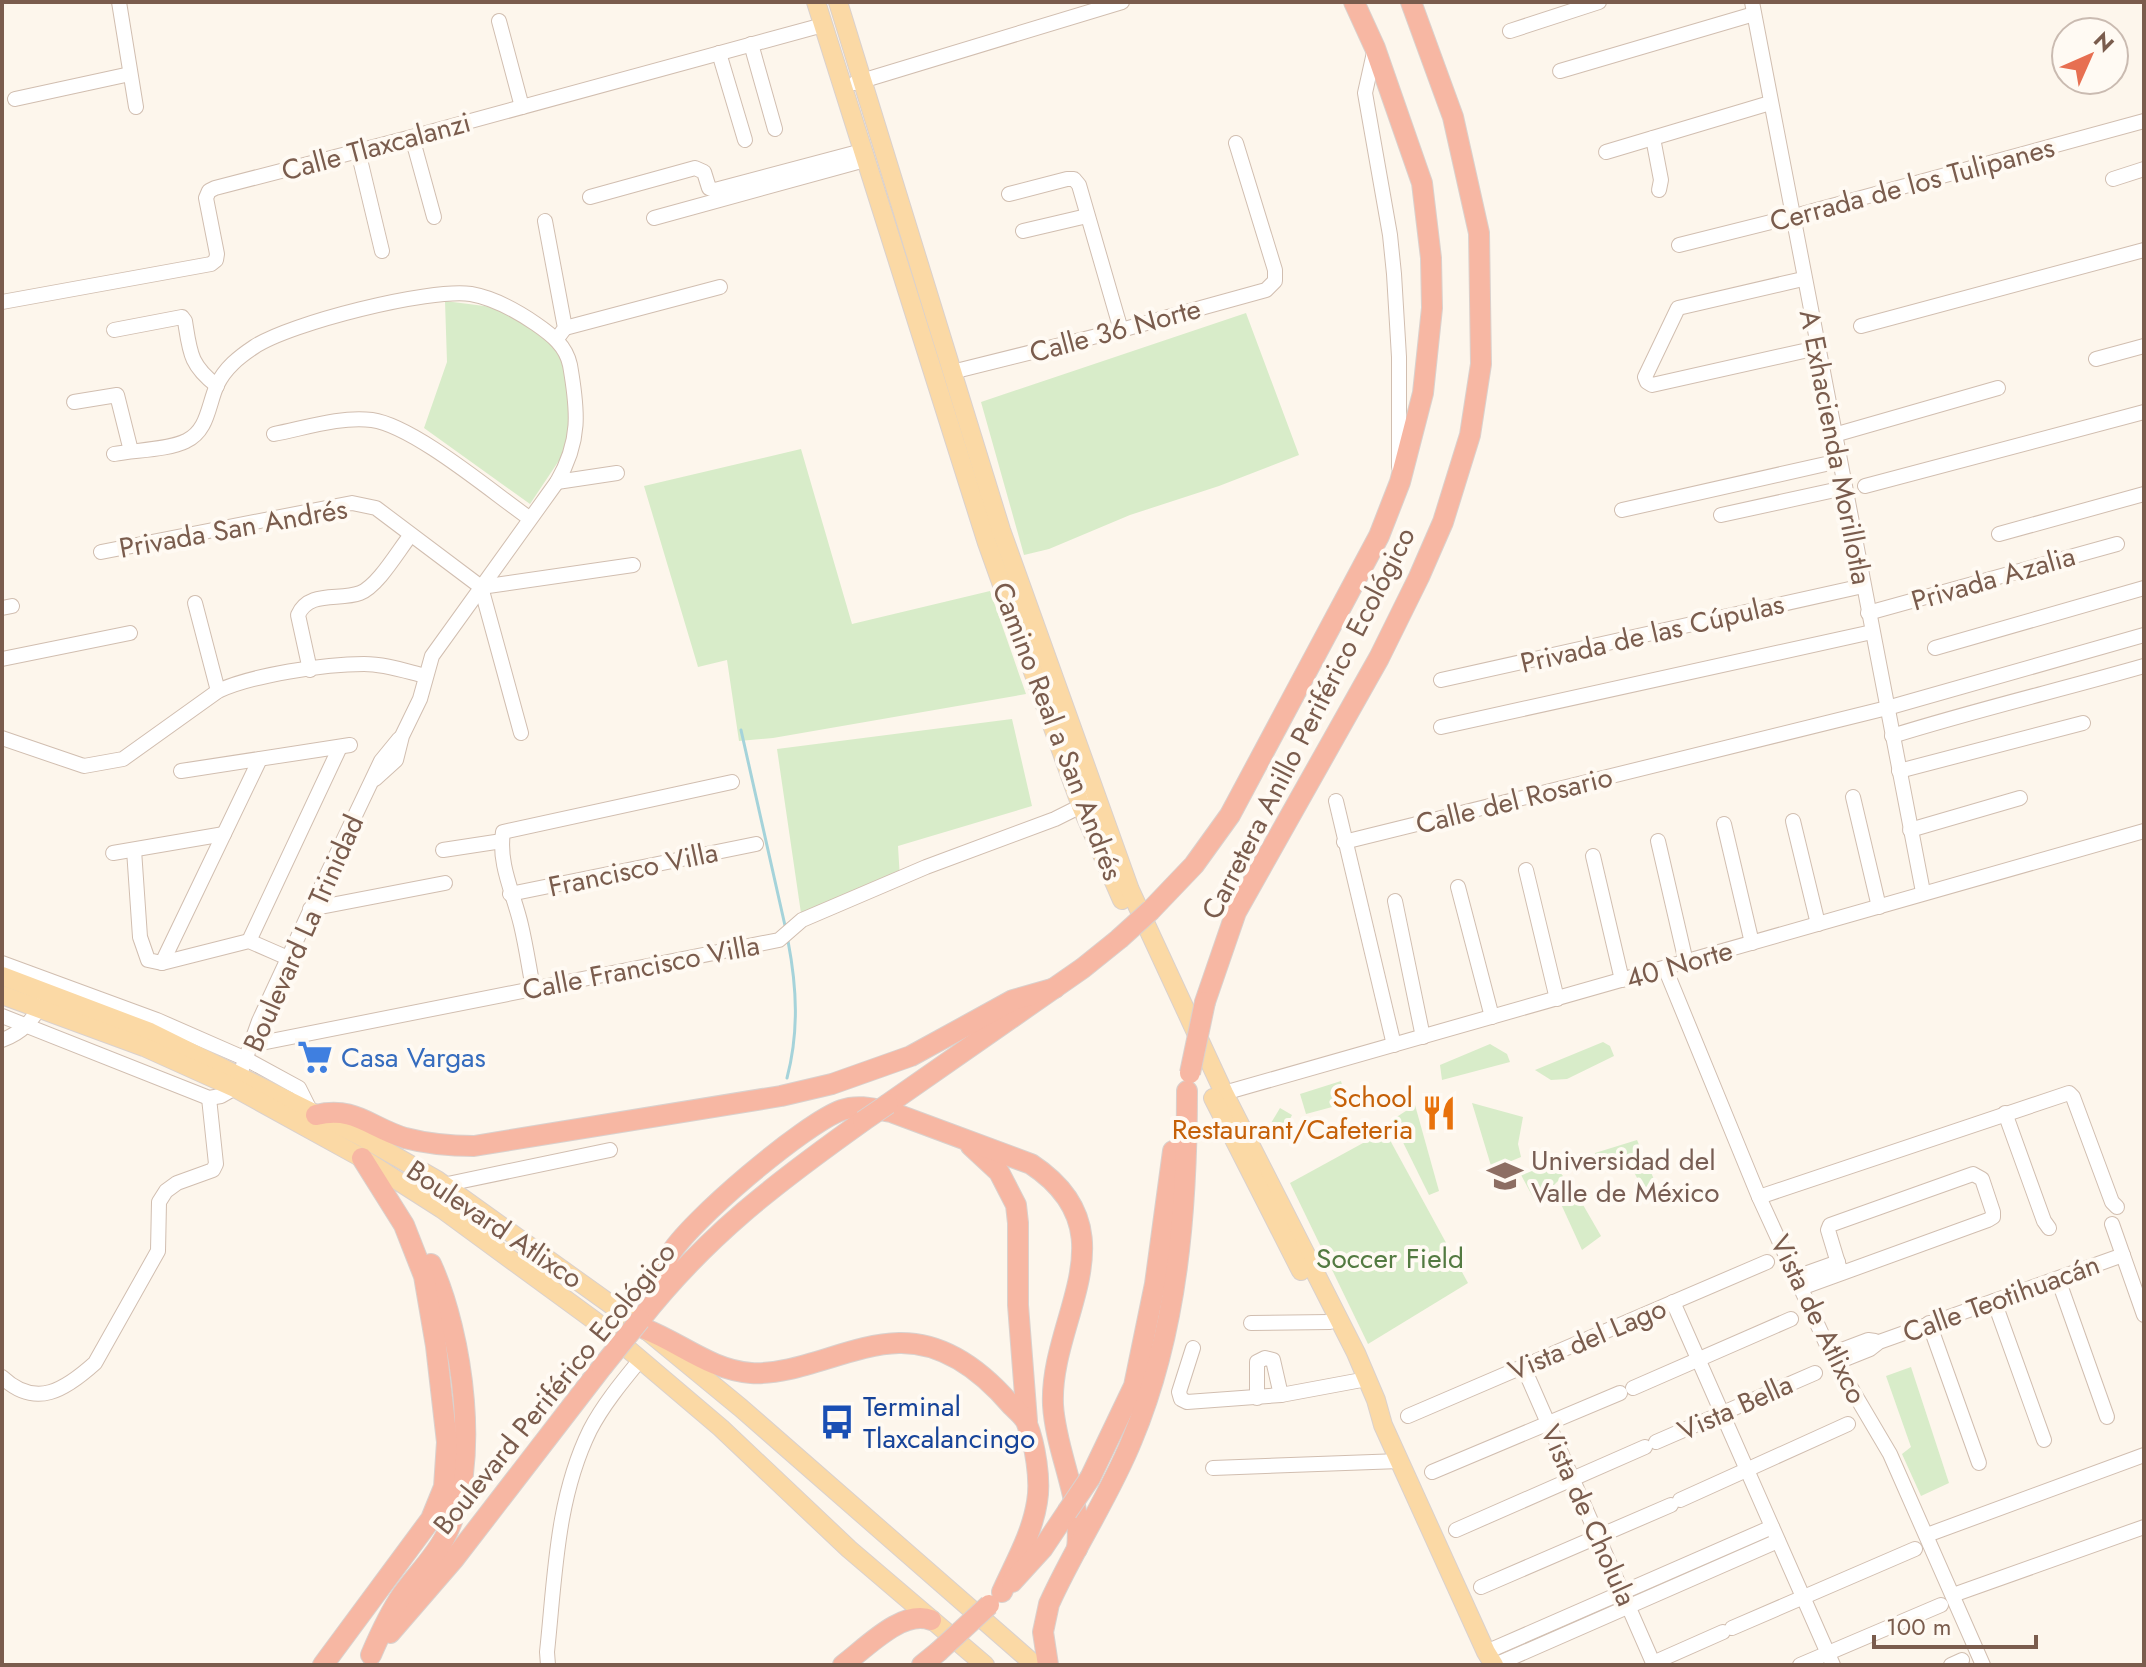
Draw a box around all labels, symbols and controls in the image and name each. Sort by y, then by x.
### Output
north arrow [2050,16,2130,96]
text: N [2087,24,2122,59]
street label: Calle Tlaxcalanzi [277,102,475,191]
street label: Cerrada de los Tulipanes [1765,127,2059,242]
street label: Calle 36 Norte [1025,288,1205,373]
street label: A Exhacienda Morillotla [1789,306,1882,588]
street label: Privada San Andrés [116,488,351,569]
street label: Carretera Anillo Periférico Ecológico [1191,520,1426,927]
street label: Privada Azalia [1906,536,2080,621]
street label: Camino Real a San Andrés [982,576,1133,886]
street label: Privada de las Cúpulas [1516,583,1788,684]
street label: Calle del Rosario [1411,756,1617,845]
street label: Boulevard La Trinidad [233,808,374,1058]
street label: Francisco Villa [545,832,722,907]
street label: Calle Francisco Villa [519,924,763,1011]
street label: 40 Norte [1621,930,1737,999]
place label: Casa Vargas [341,1037,486,1078]
supermarket icon: Casa Vargas [296,1038,334,1076]
place label: School Restaurant/Cafeteria [1172,1077,1413,1150]
restaurant icon: School Restaurant/Cafeteria [1420,1094,1458,1132]
place label: Universidad del Valle de México [1531,1140,1719,1213]
street label: Boulevard Atlixco [398,1150,591,1299]
school or university icon: Universidad del Valle de México [1486,1157,1524,1195]
street label: Vista de Atlixco [1760,1228,1877,1411]
street label: Boulevard Periférico Ecológico [423,1233,685,1543]
park label: Soccer Field [1316,1238,1464,1279]
street label: Calle Teotihuacán [1897,1244,2105,1353]
street label: Vista del Lago [1502,1288,1673,1391]
street label: Vista Bella [1671,1364,1799,1451]
place label: Terminal Tlaxcalancingo [863,1386,1035,1459]
bus stop icon: Terminal Tlaxcalancingo [818,1403,856,1441]
street label: Vista de Cholula [1530,1418,1647,1612]
scale bar [1874,1599,2036,1649]
text: 100 m [1886,1609,1952,1644]

